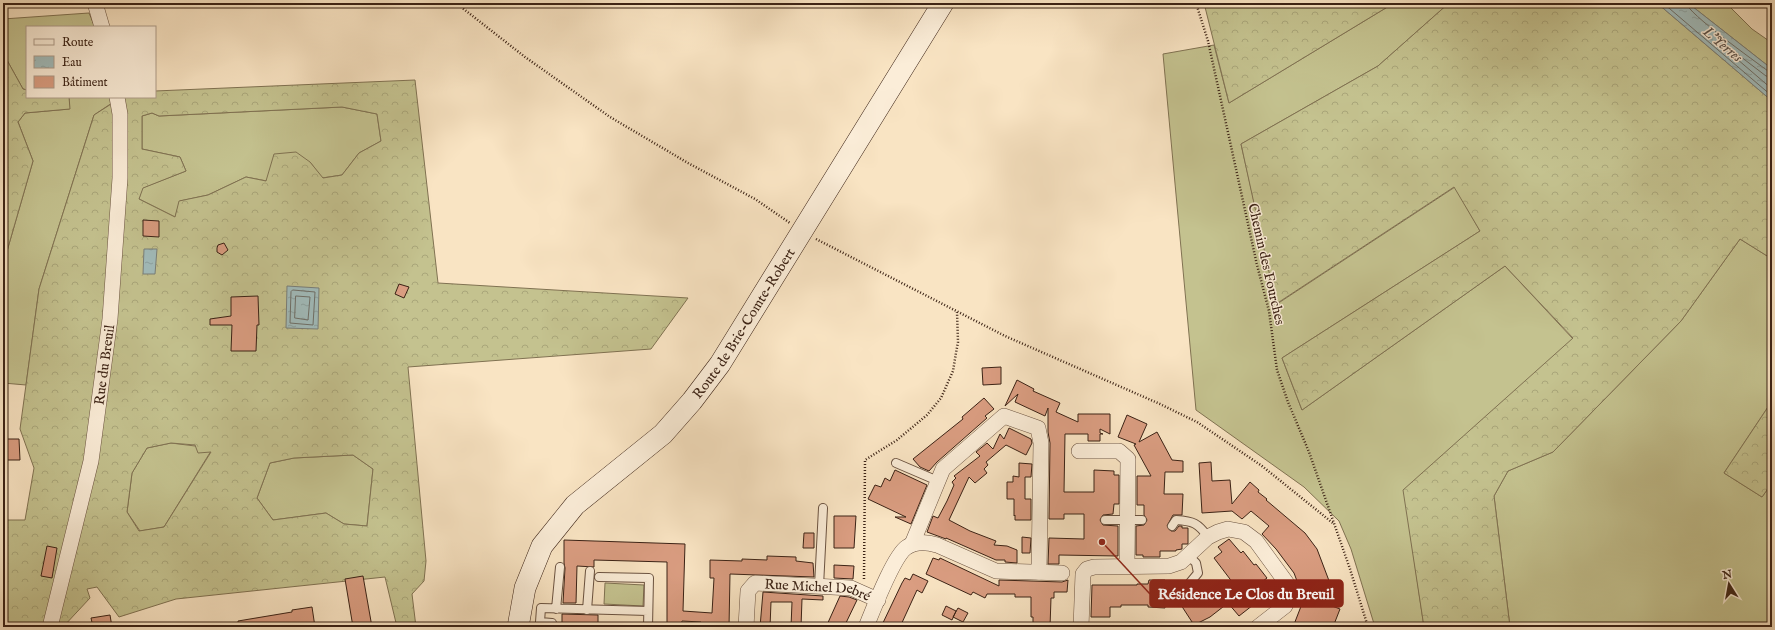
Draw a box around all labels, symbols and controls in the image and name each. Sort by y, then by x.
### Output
water label: L'Yerres [1698,22,1747,67]
legend [26,26,156,98]
text: Route [62,35,94,50]
text: Eau [62,55,82,70]
text: Bâtiment [62,75,108,90]
street label: Chemin des Fourches [1243,202,1289,327]
street label: Route de Brie-Comte-Robert [689,245,800,403]
street label: Rue du Breuil [91,324,119,406]
north arrow [1709,564,1749,604]
text: N [1720,567,1734,583]
street label: Rue Michel Debré [764,576,874,606]
callout: Résidence Le Clos du Breuil [1150,580,1343,607]
text: Résidence Le Clos du Breuil [1158,585,1335,604]

